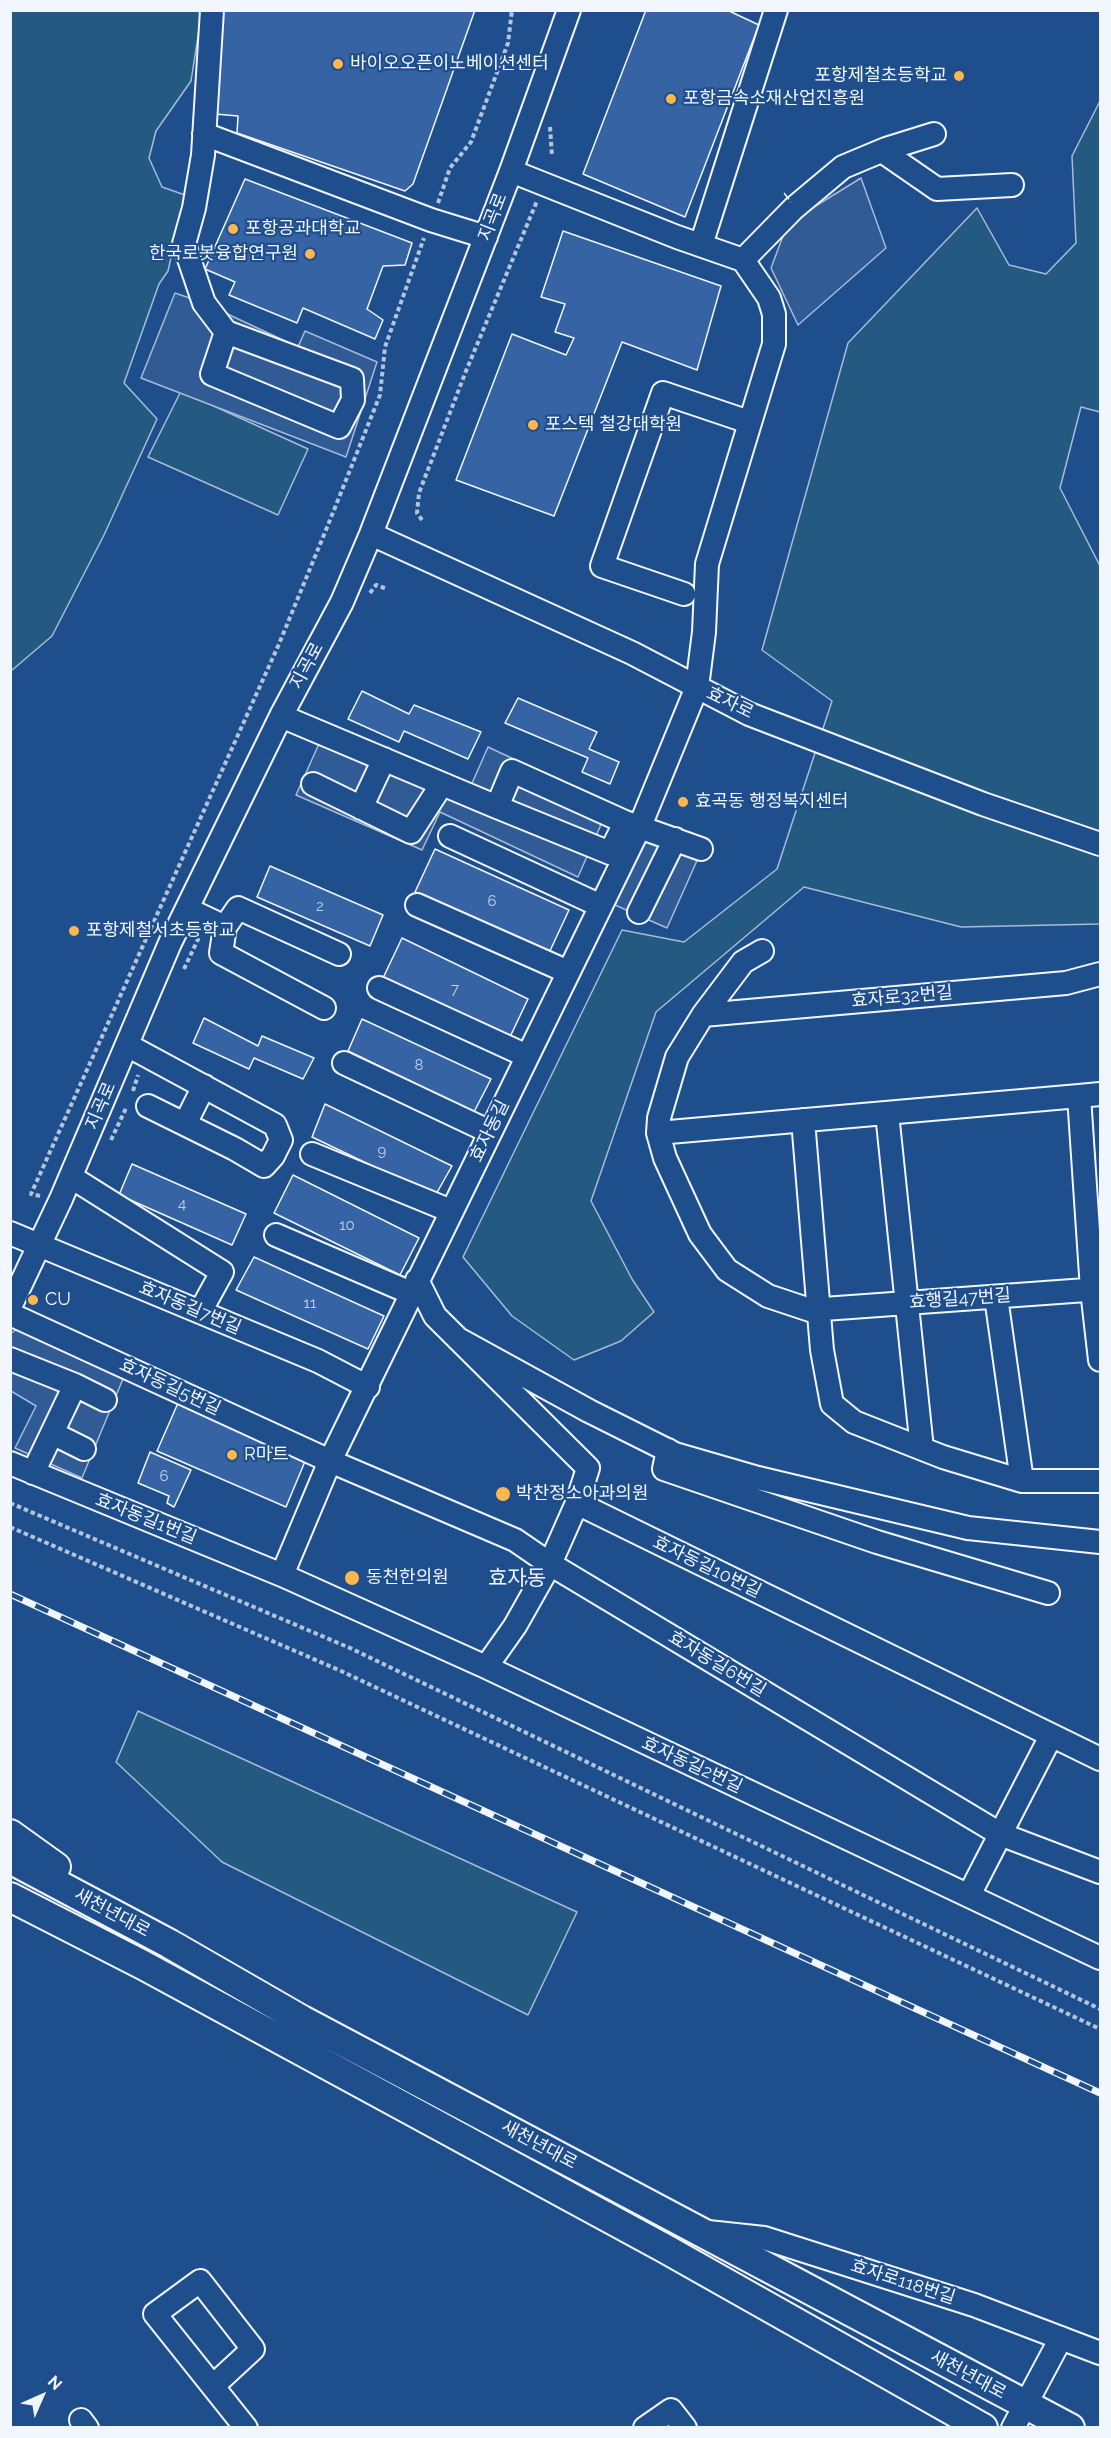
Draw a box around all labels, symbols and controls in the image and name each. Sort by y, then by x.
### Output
place label: 바이오오픈이노베이션센터 [350,53,549,75]
marker: 바이오오픈이노베이션센터 [331,57,345,71]
place label: 포항제철초등학교 [815,65,947,87]
marker: 포항제철초등학교 [952,69,966,83]
place label: 포항금속소재산업진흥원 [683,88,865,110]
marker: 포항금속소재산업진흥원 [664,92,678,106]
street label: 지곡로 [474,190,512,244]
place label: 포항공과대학교 [245,218,361,240]
marker: 포항공과대학교 [226,222,240,236]
place label: 한국로봇융합연구원 [149,243,298,265]
marker: 한국로봇융합연구원 [303,247,317,261]
place label: 포스텍 철강대학원 [545,414,682,436]
marker: 포스텍 철강대학원 [526,418,540,432]
street label: 지곡로 [286,639,328,693]
street label: 효자로 [703,682,757,724]
place label: 효곡동 행정복지센터 [695,791,849,813]
marker: 효곡동 행정복지센터 [676,795,690,809]
house number: 6 [487,892,497,910]
house number: 2 [316,897,324,915]
place label: 포항제철서초등학교 [86,920,235,942]
marker: 포항제철서초등학교 [67,924,81,938]
house number: 7 [451,980,459,998]
street label: 효자로32번길 [850,982,954,1012]
house number: 8 [415,1056,423,1074]
street label: 지곡로 [81,1079,121,1133]
street label: 효자동길 [466,1096,514,1166]
house number: 9 [378,1142,386,1160]
house number: 4 [178,1195,186,1213]
house number: 10 [339,1216,355,1234]
street label: 효자동길7번길 [136,1277,244,1339]
street label: 효행길47번길 [908,1285,1012,1313]
place label: CU [45,1289,71,1311]
marker: CU [26,1293,40,1307]
house number: 11 [304,1294,316,1312]
street label: 효자동길5번길 [116,1354,224,1420]
place label: R마트 [244,1444,289,1466]
marker: R마트 [225,1448,239,1462]
house number: 6 [159,1467,169,1485]
place label: 박찬정소아과의원 [516,1483,648,1505]
marker: 박찬정소아과의원 [494,1485,512,1503]
street label: 효자동길1번길 [92,1489,200,1549]
street label: 효자동길10번길 [649,1531,765,1603]
district label: 효자동 [488,1566,546,1592]
place label: 동천한의원 [366,1567,449,1589]
marker: 동천한의원 [343,1569,361,1587]
street label: 효자동길6번길 [664,1626,770,1702]
street label: 효자동길2번길 [638,1732,746,1798]
street label: 새천년대로 [70,1884,154,1942]
street label: 새천년대로 [497,2116,581,2174]
street label: 효자로118번길 [848,2255,958,2309]
street label: 새천년대로 [926,2346,1010,2404]
north arrow [12,2366,72,2426]
text: N [44,2372,66,2394]

